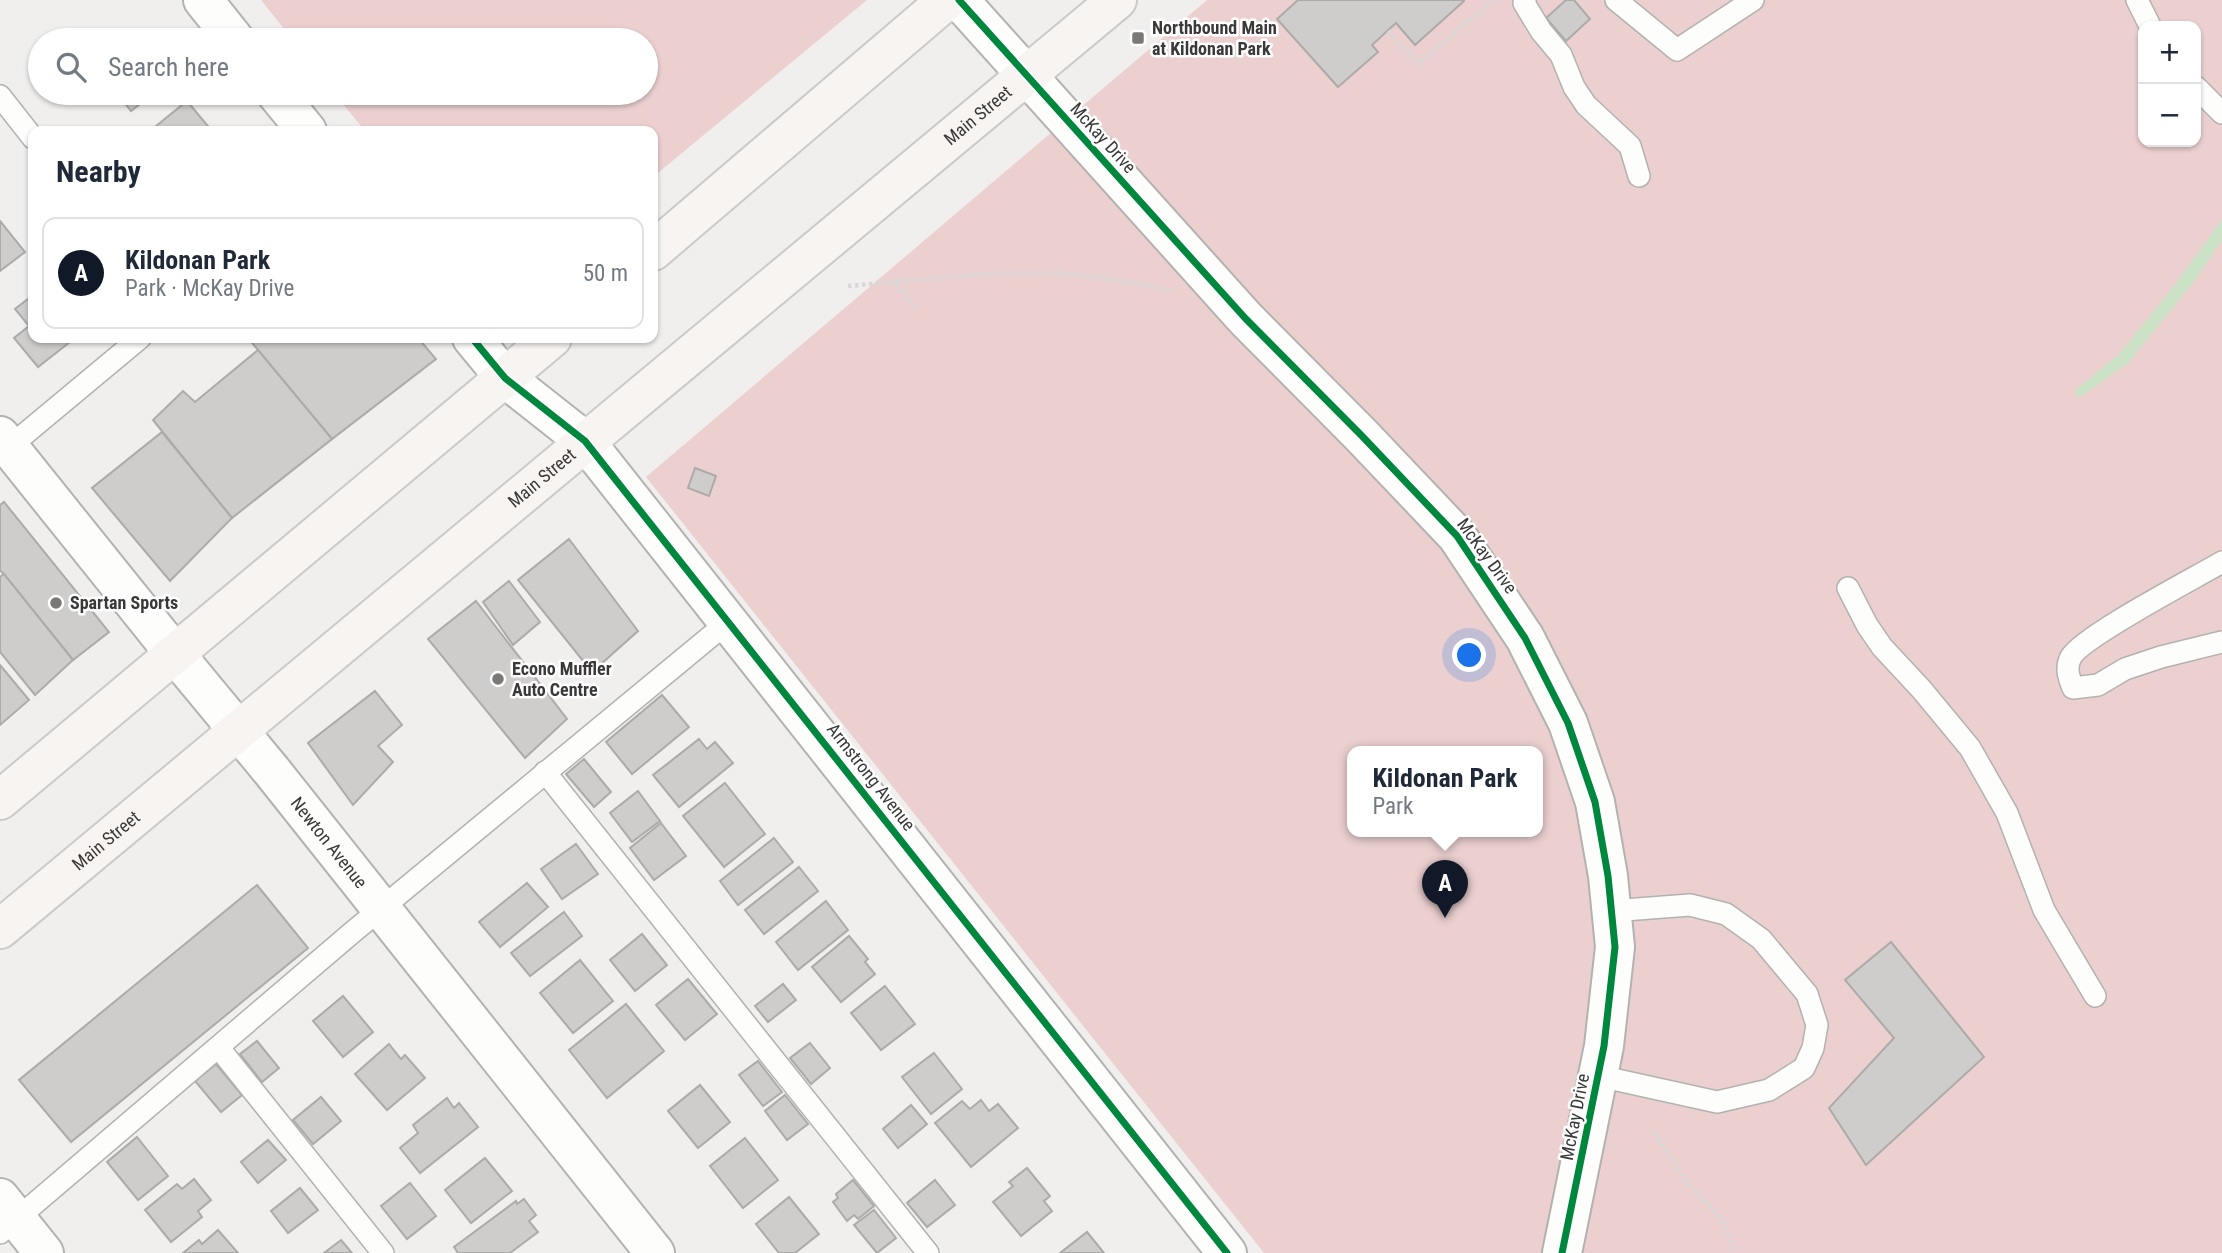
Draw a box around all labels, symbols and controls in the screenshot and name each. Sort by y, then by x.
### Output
place label: Northbound Main at Kildonan Park [1152,17,1277,59]
map controls [2138,21,2201,147]
button: + [2138,21,2201,84]
search box [28,28,658,105]
marker: Northbound Main at Kildonan Park [1130,30,1146,46]
icon: search [52,48,90,86]
text: Search here [108,52,229,82]
street label: Main Street [940,81,1016,149]
button: − [2138,84,2201,147]
street label: McKay Drive [1066,98,1141,177]
text: Nearby [56,154,141,189]
text: Kildonan Park [125,245,270,275]
text: A [74,260,88,287]
text: 50 m [583,260,628,287]
text: Park · McKay Drive [125,275,294,302]
street label: Main Street [504,444,580,512]
street label: McKay Drive [1453,514,1522,597]
place label: Spartan Sports [70,592,178,613]
marker: Spartan Sports [48,595,64,611]
your location [1452,638,1486,672]
place label: Econo Muffler Auto Centre [512,658,612,700]
marker: Econo Muffler Auto Centre [490,671,506,687]
street label: Armstrong Avenue [823,719,920,835]
popup [1347,746,1543,837]
text: Kildonan Park [1372,763,1518,793]
street label: Newton Avenue [287,793,372,892]
text: Park [1372,793,1413,820]
street label: Main Street [68,806,144,874]
pin: A [1422,860,1468,918]
street label: McKay Drive [1556,1072,1593,1162]

